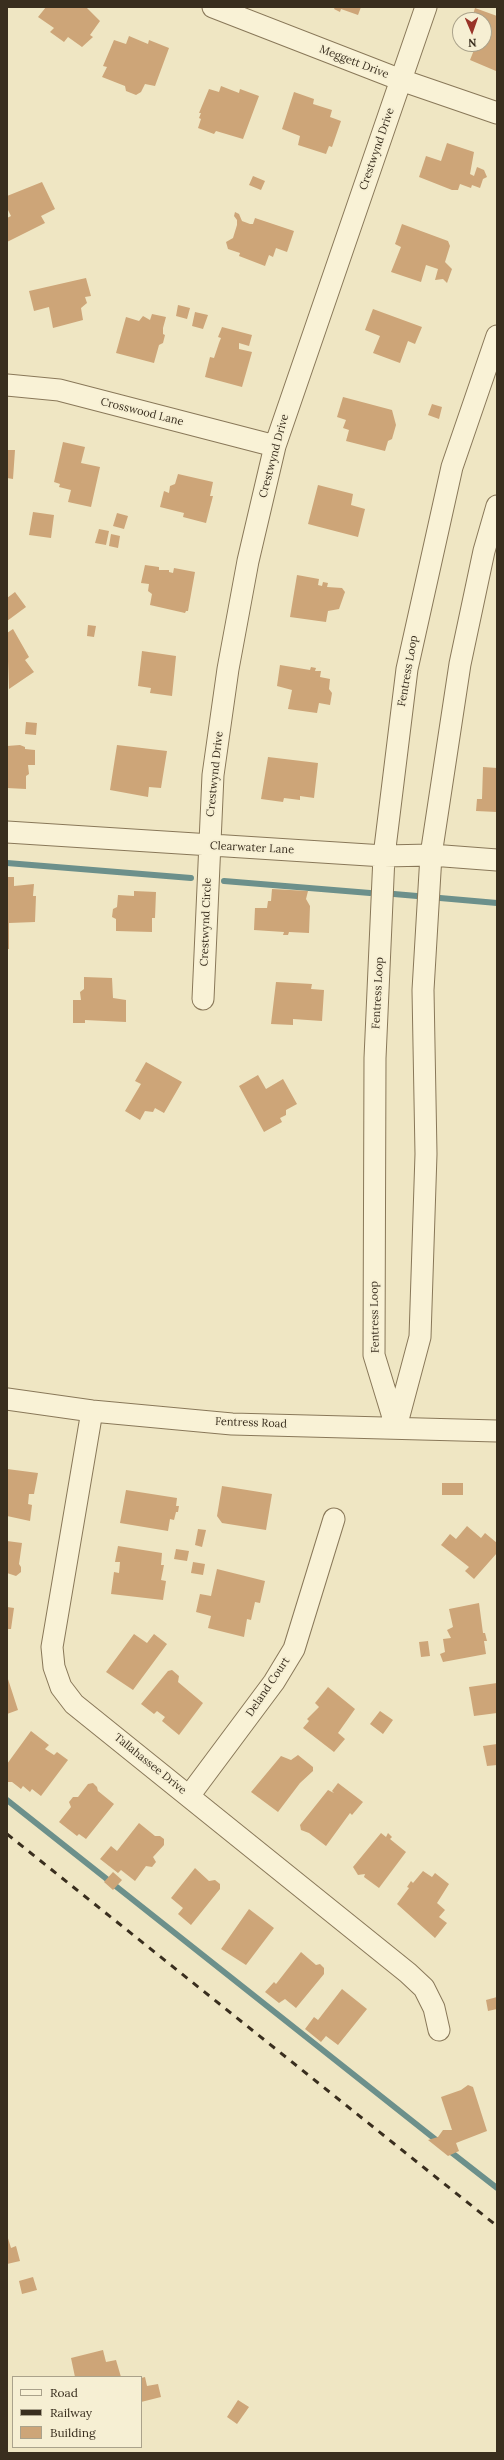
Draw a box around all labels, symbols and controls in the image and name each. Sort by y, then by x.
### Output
north arrow [452,12,492,52]
text: N [468,36,477,50]
street label: Meggett Drive [318,43,390,81]
street label: Crestwynd Drive [357,106,397,192]
street label: Crosswood Lane [99,395,185,429]
street label: Crestwynd Drive [256,413,292,499]
street label: Fentress Loop [395,634,421,708]
street label: Crestwynd Drive [204,730,226,818]
street label: Clearwater Lane [210,839,294,857]
street label: Crestwynd Circle [198,877,214,967]
street label: Fentress Loop [370,957,386,1029]
street label: Fentress Loop [368,1281,382,1353]
street label: Fentress Road [215,1415,287,1431]
street label: Deland Court [243,1655,293,1719]
street label: Tallahassee Drive [111,1731,189,1797]
legend [12,2376,142,2448]
text: Road [50,2385,78,2400]
text: Railway [50,2405,92,2420]
text: Building [50,2425,96,2440]

